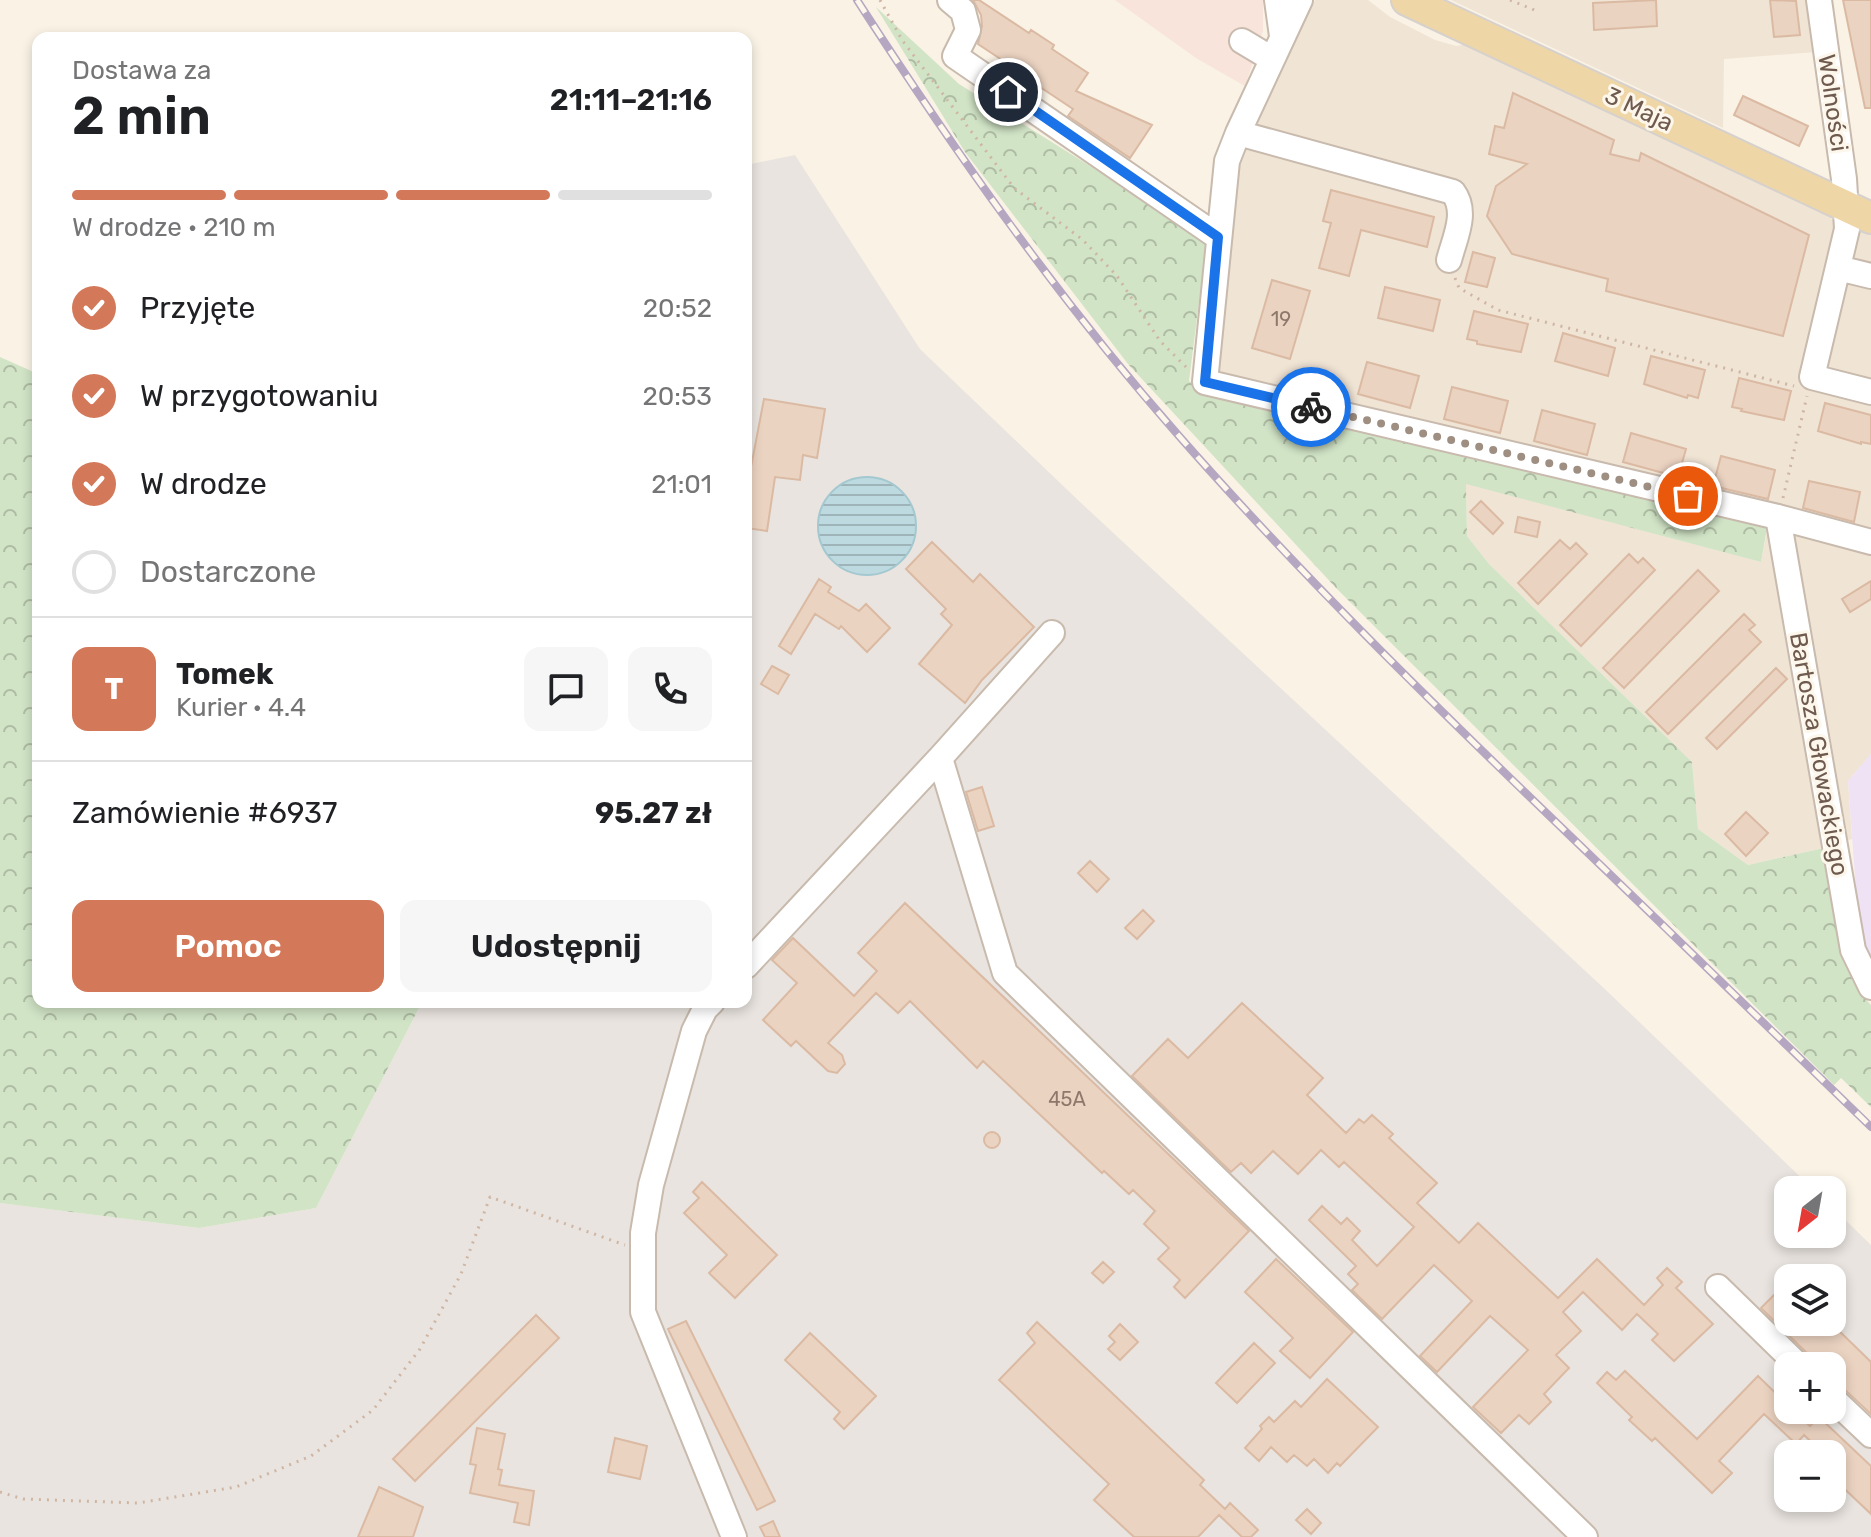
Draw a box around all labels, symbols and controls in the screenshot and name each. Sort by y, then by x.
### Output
street label: Wolności [1812,53,1854,153]
text: Dostawa za [72,55,211,86]
pin [974,58,1042,126]
icon: home [986,70,1030,114]
street label: 3 Maja [1600,81,1678,137]
text: 21:11–21:16 [550,82,712,118]
text: 2 min [72,85,211,147]
text: W drodze · 210 m [72,212,276,243]
icon: check [72,286,116,330]
text: Przyjęte [140,290,255,326]
text: 20:52 [643,293,712,324]
house number: 19 [1271,307,1291,331]
courier [1271,367,1351,447]
icon: check [72,374,116,418]
text: W przygotowaniu [140,378,379,414]
text: 20:53 [643,381,712,412]
icon: bike [1289,385,1333,429]
icon: check [72,462,116,506]
pin [1654,462,1722,530]
text: W drodze [140,466,267,502]
text: 21:01 [651,469,712,500]
icon: bag [1666,474,1710,518]
text: Dostarczone [140,554,316,590]
street label: Bartosza Głowackiego [1784,630,1854,878]
button: chat [524,647,608,731]
button: phone [628,647,712,731]
text: Tomek [176,656,273,692]
text: T [105,671,123,707]
text: Kurier · 4.4 [176,692,306,723]
text: Zamówienie #6937 [72,795,338,831]
text: 95.27 zł [595,795,712,831]
button: Pomoc [72,900,384,992]
button: Udostępnij [400,900,712,992]
house number: 45A [1048,1087,1086,1111]
north arrow [1774,1176,1846,1248]
map controls [1774,1176,1846,1512]
button: layers [1774,1264,1846,1336]
button: + [1774,1352,1846,1424]
button: − [1774,1440,1846,1512]

